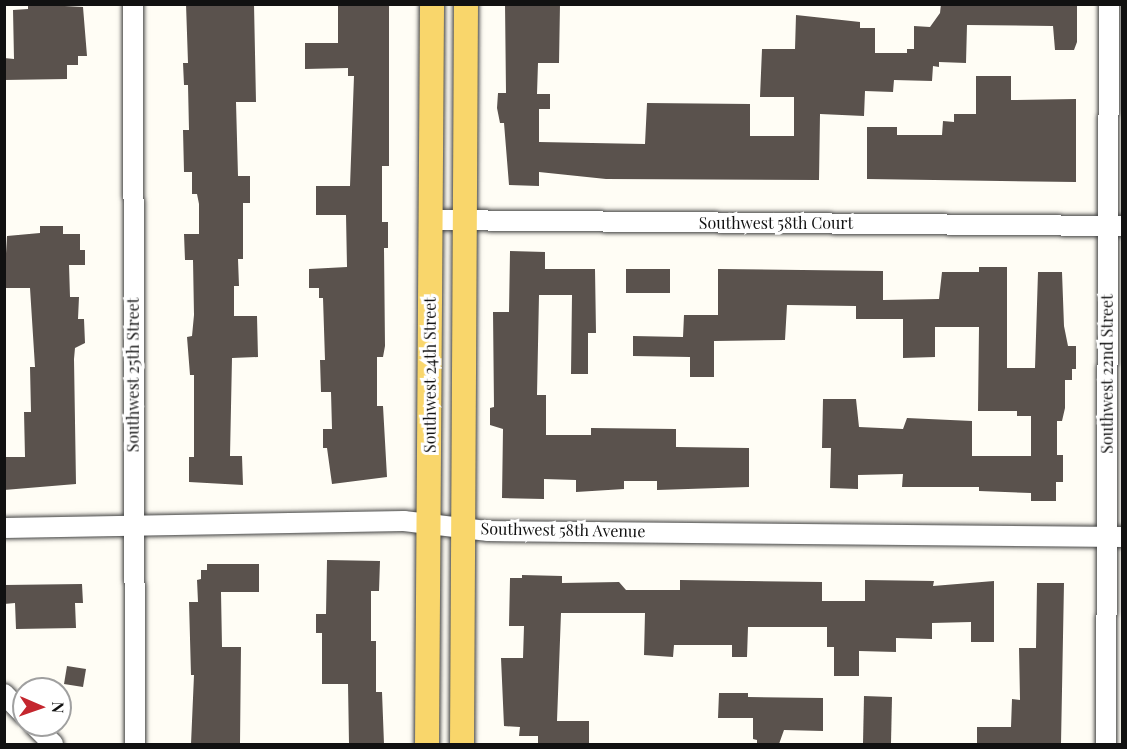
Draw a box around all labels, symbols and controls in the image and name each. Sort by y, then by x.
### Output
street label: Southwest 58th Court [699,213,853,233]
street label: Southwest 22nd Street [1097,294,1117,454]
street label: Southwest 25th Street [123,297,143,453]
street label: Southwest 24th Street [420,297,440,453]
street label: Southwest 58th Avenue [480,519,646,541]
north arrow [12,677,72,737]
text: N [48,701,69,714]

